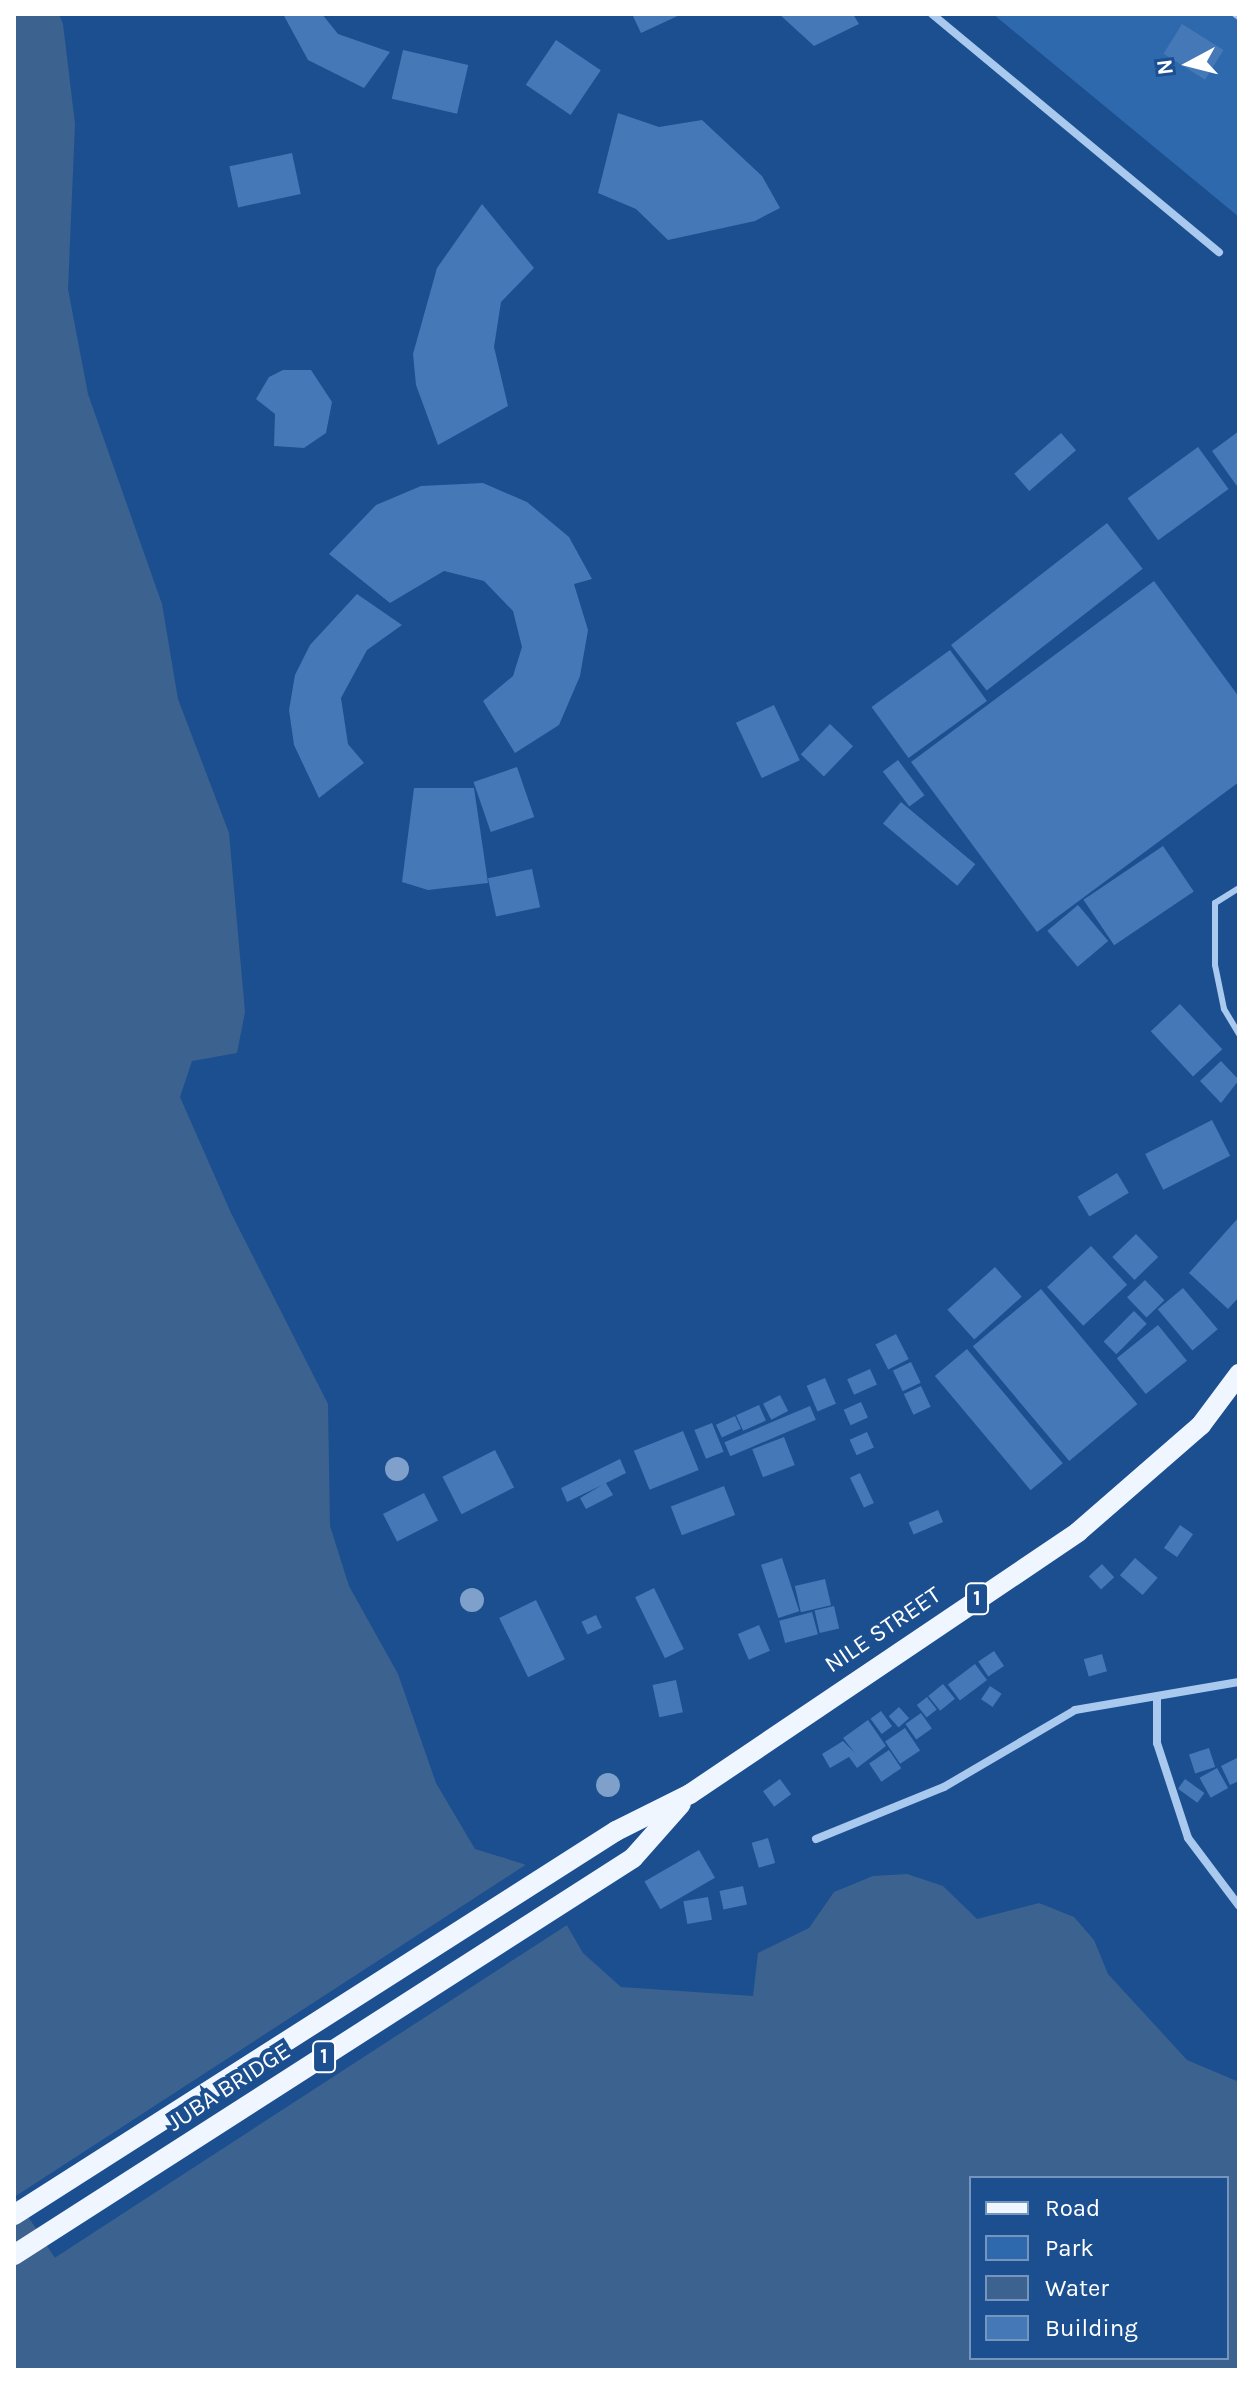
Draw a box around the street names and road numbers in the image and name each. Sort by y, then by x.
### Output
street label: NILE STREET [820,1581,946,1679]
road number: 1 [965,1581,989,1617]
street label: JUBA BRIDGE [162,2037,296,2137]
road number: 1 [312,2039,336,2075]

